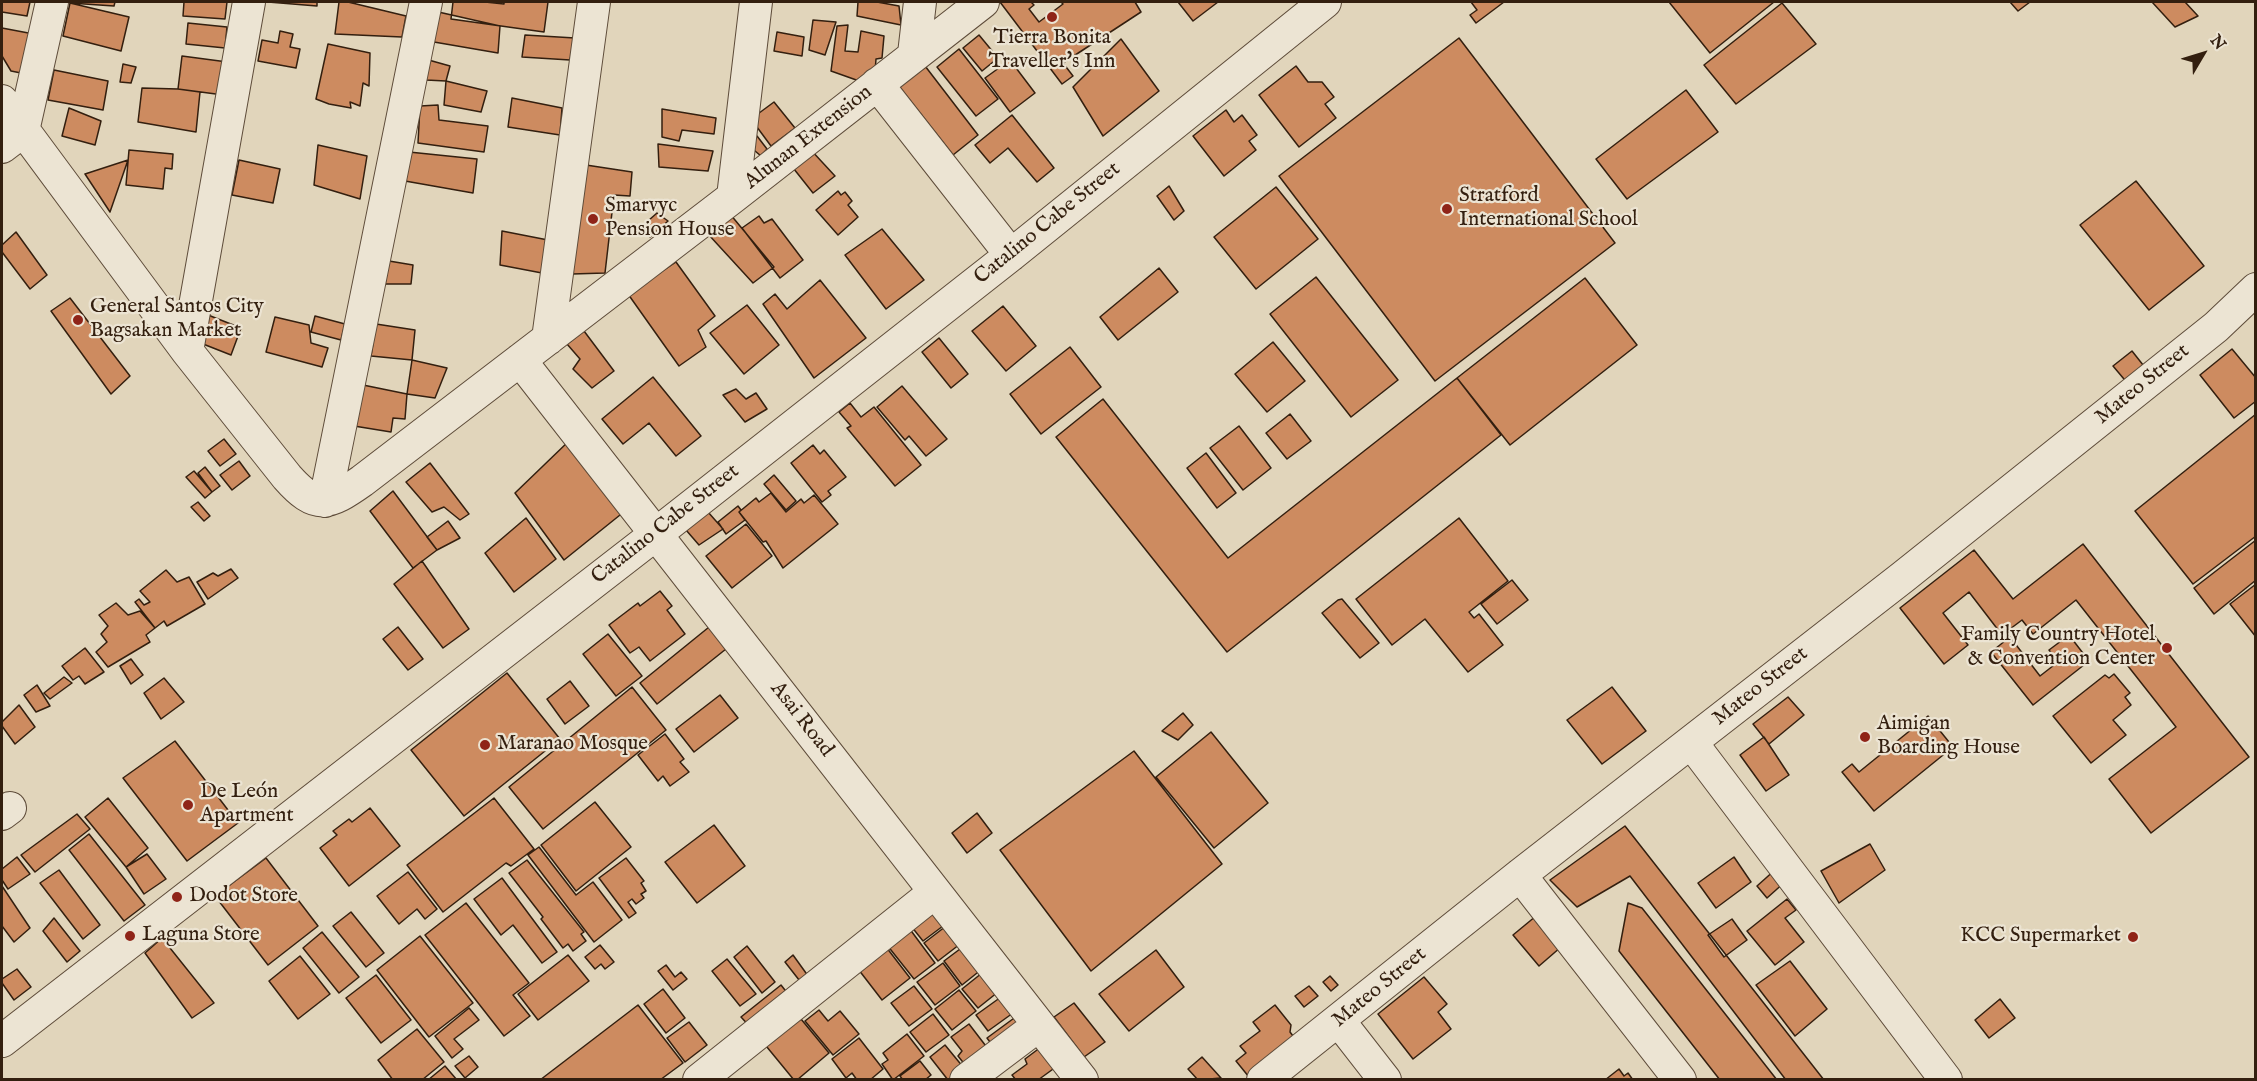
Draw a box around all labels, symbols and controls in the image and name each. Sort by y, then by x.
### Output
marker: Tierra Bonita Traveller's Inn [1045,10,1059,24]
north arrow [2173,24,2233,84]
place label: Tierra Bonita Traveller's Inn [989,26,1115,76]
text: N [2205,31,2229,55]
street label: Alunan Extension [740,80,878,196]
street label: Catalino Cabe Street [970,157,1126,291]
place label: Stratford International School [1459,184,1638,234]
place label: Smarvyc Pension House [605,194,734,244]
marker: Stratford International School [1440,202,1454,216]
marker: Smarvyc Pension House [586,212,600,226]
place label: General Santos City Bagsakan Market [90,295,264,345]
marker: General Santos City Bagsakan Market [71,313,85,327]
street label: Mateo Street [2091,339,2195,431]
street label: Catalino Cabe Street [587,459,745,591]
place label: Family Country Hotel & Convention Center [1961,623,2155,673]
marker: Family Country Hotel & Convention Center [2160,641,2174,655]
street label: Mateo Street [1708,642,1814,732]
street label: Asai Road [764,677,838,763]
place label: Aimigan Boarding House [1877,712,2020,762]
marker: Aimigan Boarding House [1858,730,1872,744]
place label: Maranao Mosque [497,732,648,758]
marker: Maranao Mosque [478,738,492,752]
place label: De León Apartment [200,780,294,830]
marker: De León Apartment [181,798,195,812]
place label: Dodot Store [189,884,298,910]
marker: Dodot Store [170,890,184,904]
place label: Laguna Store [142,923,260,949]
place label: KCC Supermarket [1960,924,2121,950]
marker: Laguna Store [123,929,137,943]
marker: KCC Supermarket [2126,930,2140,944]
street label: Mateo Street [1328,942,1432,1034]

